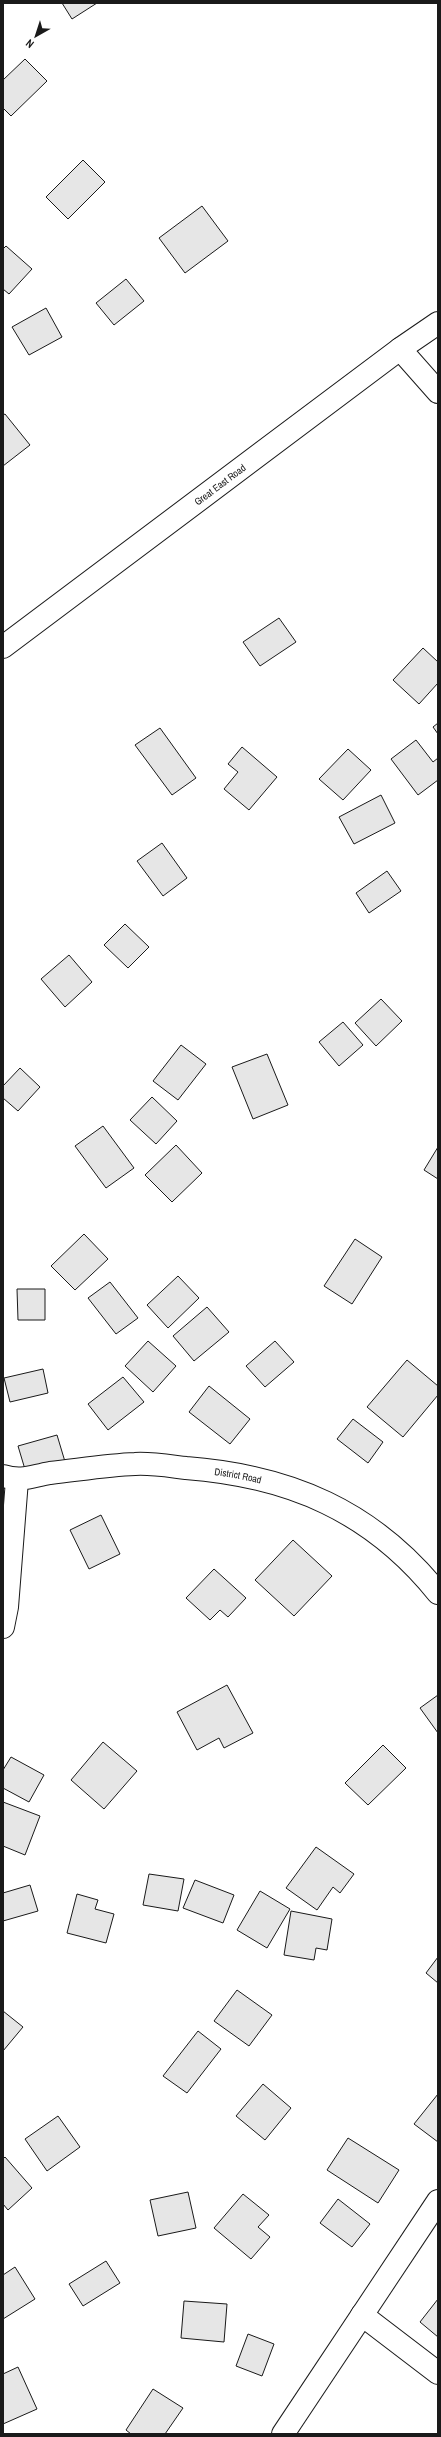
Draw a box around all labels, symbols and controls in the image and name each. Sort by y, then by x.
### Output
north arrow [16,16,56,56]
text: N [23,36,37,51]
street label: Great East Road [192,461,248,508]
street label: District Road [214,1465,263,1487]

